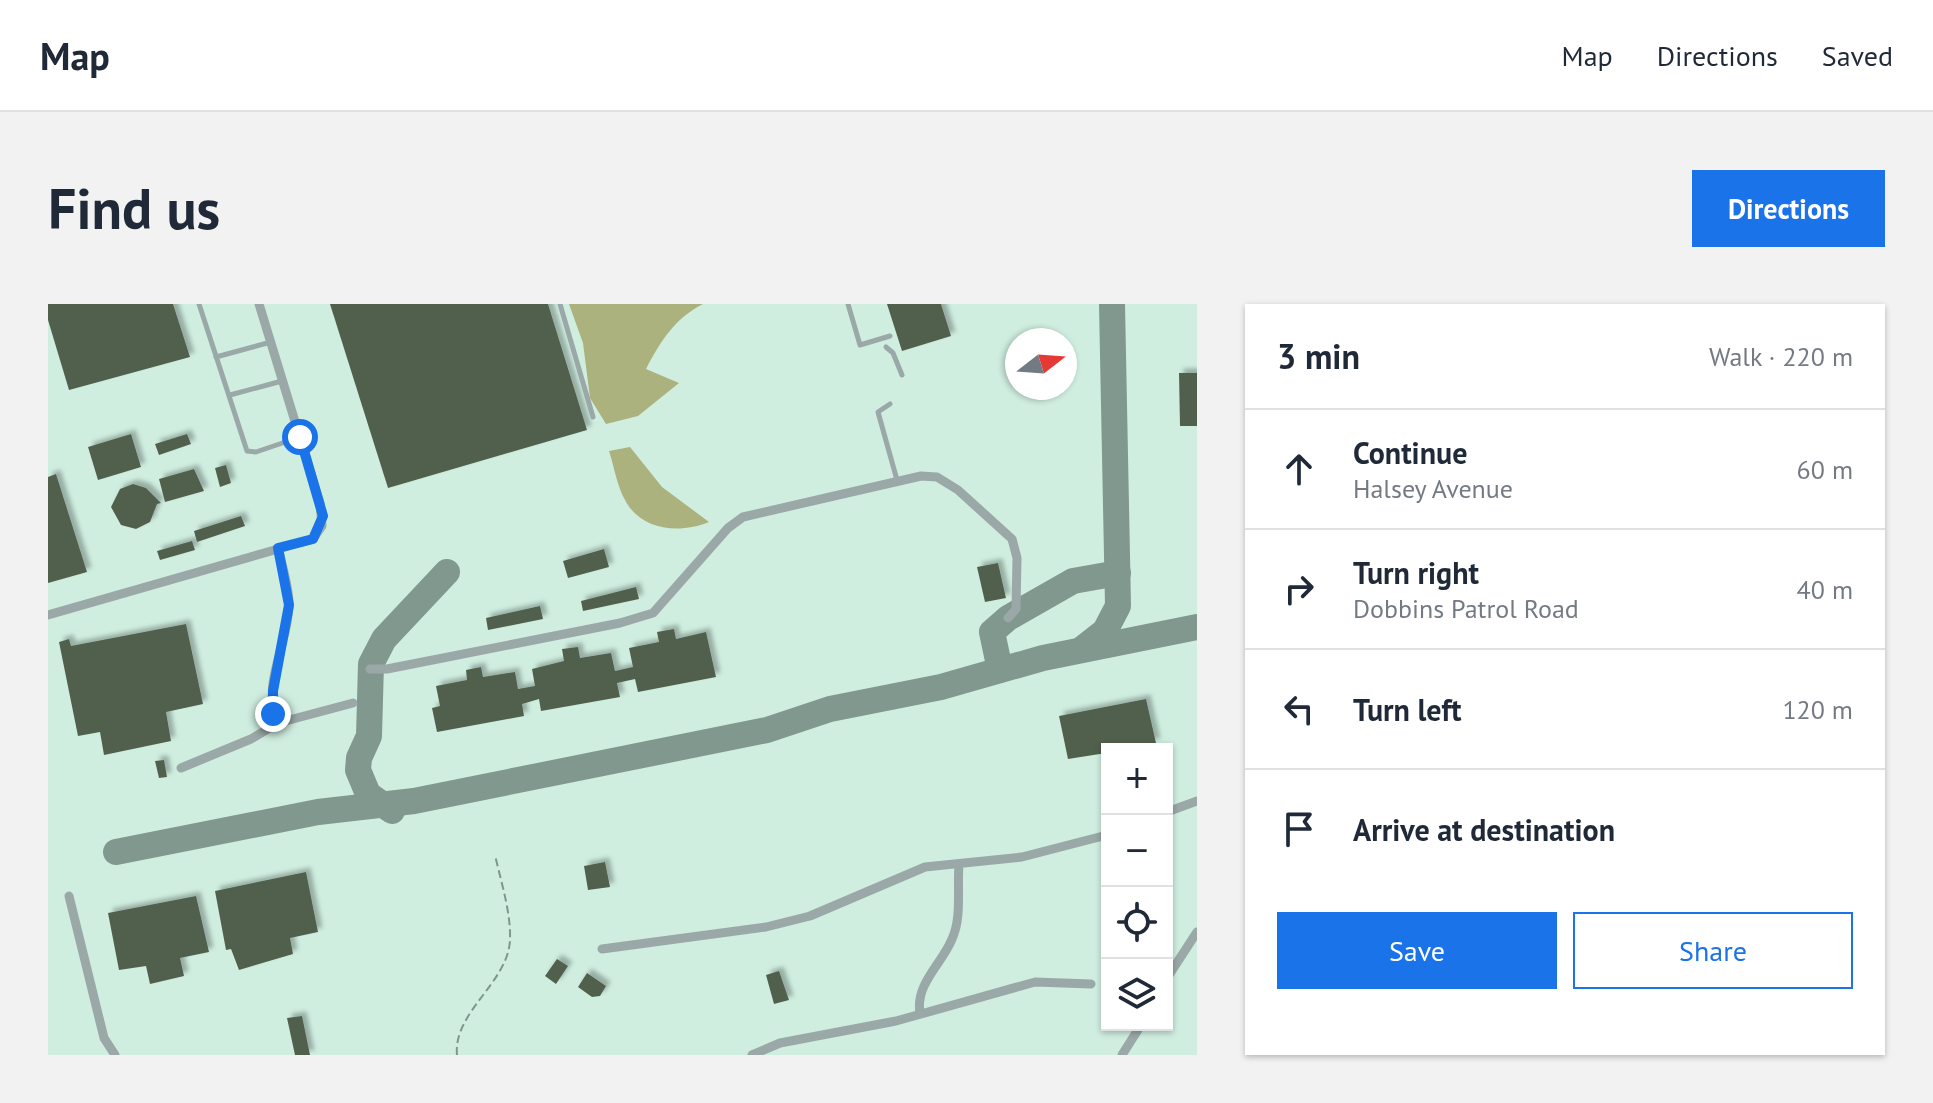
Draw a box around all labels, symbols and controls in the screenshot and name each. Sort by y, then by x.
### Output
text: Map [40,31,110,80]
text: Map [1562,37,1613,74]
text: Directions [1657,37,1778,74]
text: Saved [1822,37,1893,74]
button: Directions [1692,170,1885,247]
text: Find us [48,172,220,244]
north arrow [1005,328,1077,400]
text: 3 min [1277,334,1360,378]
text: Walk · 220 m [1709,340,1853,373]
route start [282,419,318,455]
text: Continue [1353,433,1467,472]
icon: ahead [1277,447,1321,491]
text: 60 m [1797,453,1853,486]
text: Halsey Avenue [1353,472,1513,505]
text: Turn right [1353,553,1479,592]
icon: right [1277,567,1321,611]
text: 40 m [1797,573,1853,606]
text: Dobbins Patrol Road [1353,592,1579,625]
icon: left [1277,687,1321,731]
text: Turn left [1353,690,1461,729]
text: 120 m [1782,693,1853,726]
route end [255,696,291,732]
map controls [1101,743,1173,1031]
button: + [1101,743,1173,815]
icon: arrive [1277,807,1321,851]
text: Arrive at destination [1353,810,1615,849]
button: − [1101,815,1173,887]
button: locate [1101,887,1173,959]
button: Save [1277,912,1557,989]
button: Share [1573,912,1853,989]
button: layers [1101,959,1173,1031]

